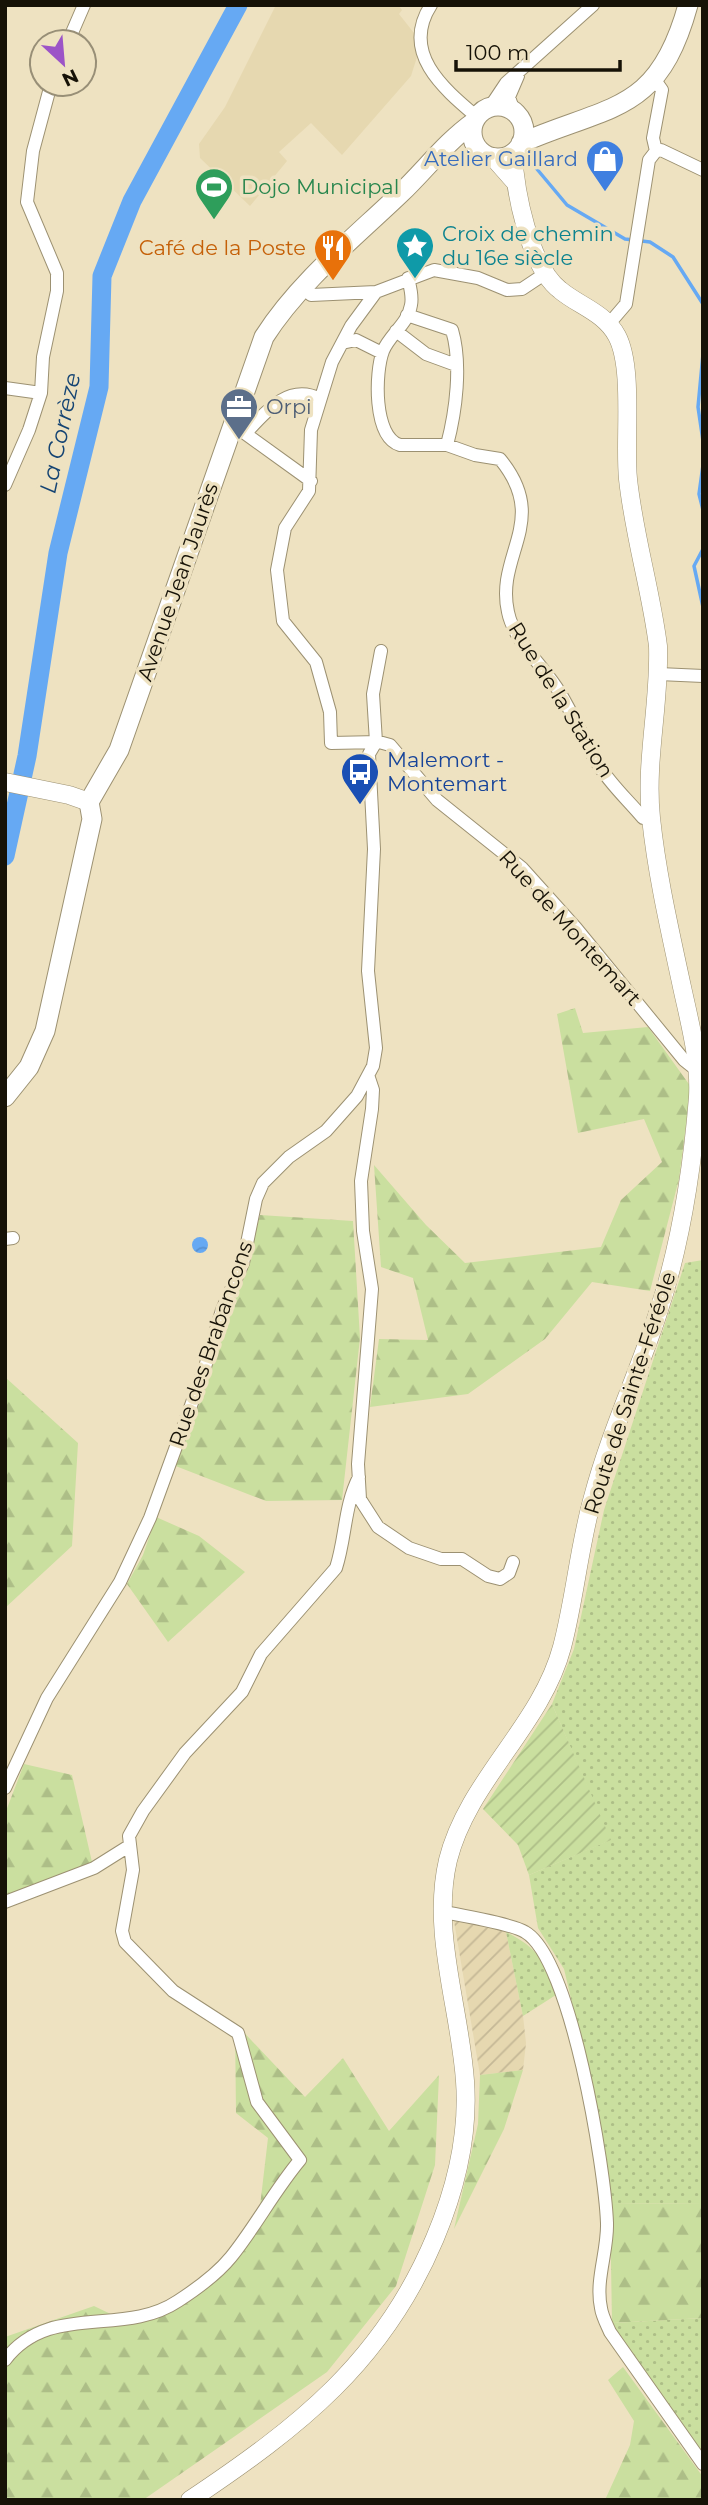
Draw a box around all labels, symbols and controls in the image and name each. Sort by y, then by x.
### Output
north arrow [28,28,98,98]
scale bar [456,28,620,72]
text: 100 m [466,40,529,65]
text: N [58,64,82,92]
shop icon: Atelier Gaillard [584,138,626,193]
place label: Atelier Gaillard [424,146,578,171]
sports icon: Dojo Municipal [193,166,235,221]
place label: Dojo Municipal [241,174,399,199]
place label: Croix de chemin du 16e siècle [442,221,614,270]
place icon: Croix de chemin du 16e siècle [394,225,436,280]
restaurant icon: Café de la Poste [312,227,354,282]
place label: Café de la Poste [139,235,306,260]
water label: La Corrèze [34,370,86,496]
office icon: Orpi [218,386,260,441]
place label: Orpi [266,394,312,419]
street label: Avenue Jean Jaurès [132,480,223,684]
street label: Rue de la Station [504,617,619,782]
place label: Malemort - Montemart [387,747,507,796]
bus stop icon: Malemort - Montemart [339,751,381,806]
street label: Rue de Montemart [494,845,647,1010]
street label: Rue des Brabancons [164,1238,257,1450]
street label: Route de Sainte-Féréole [578,1269,681,1517]

